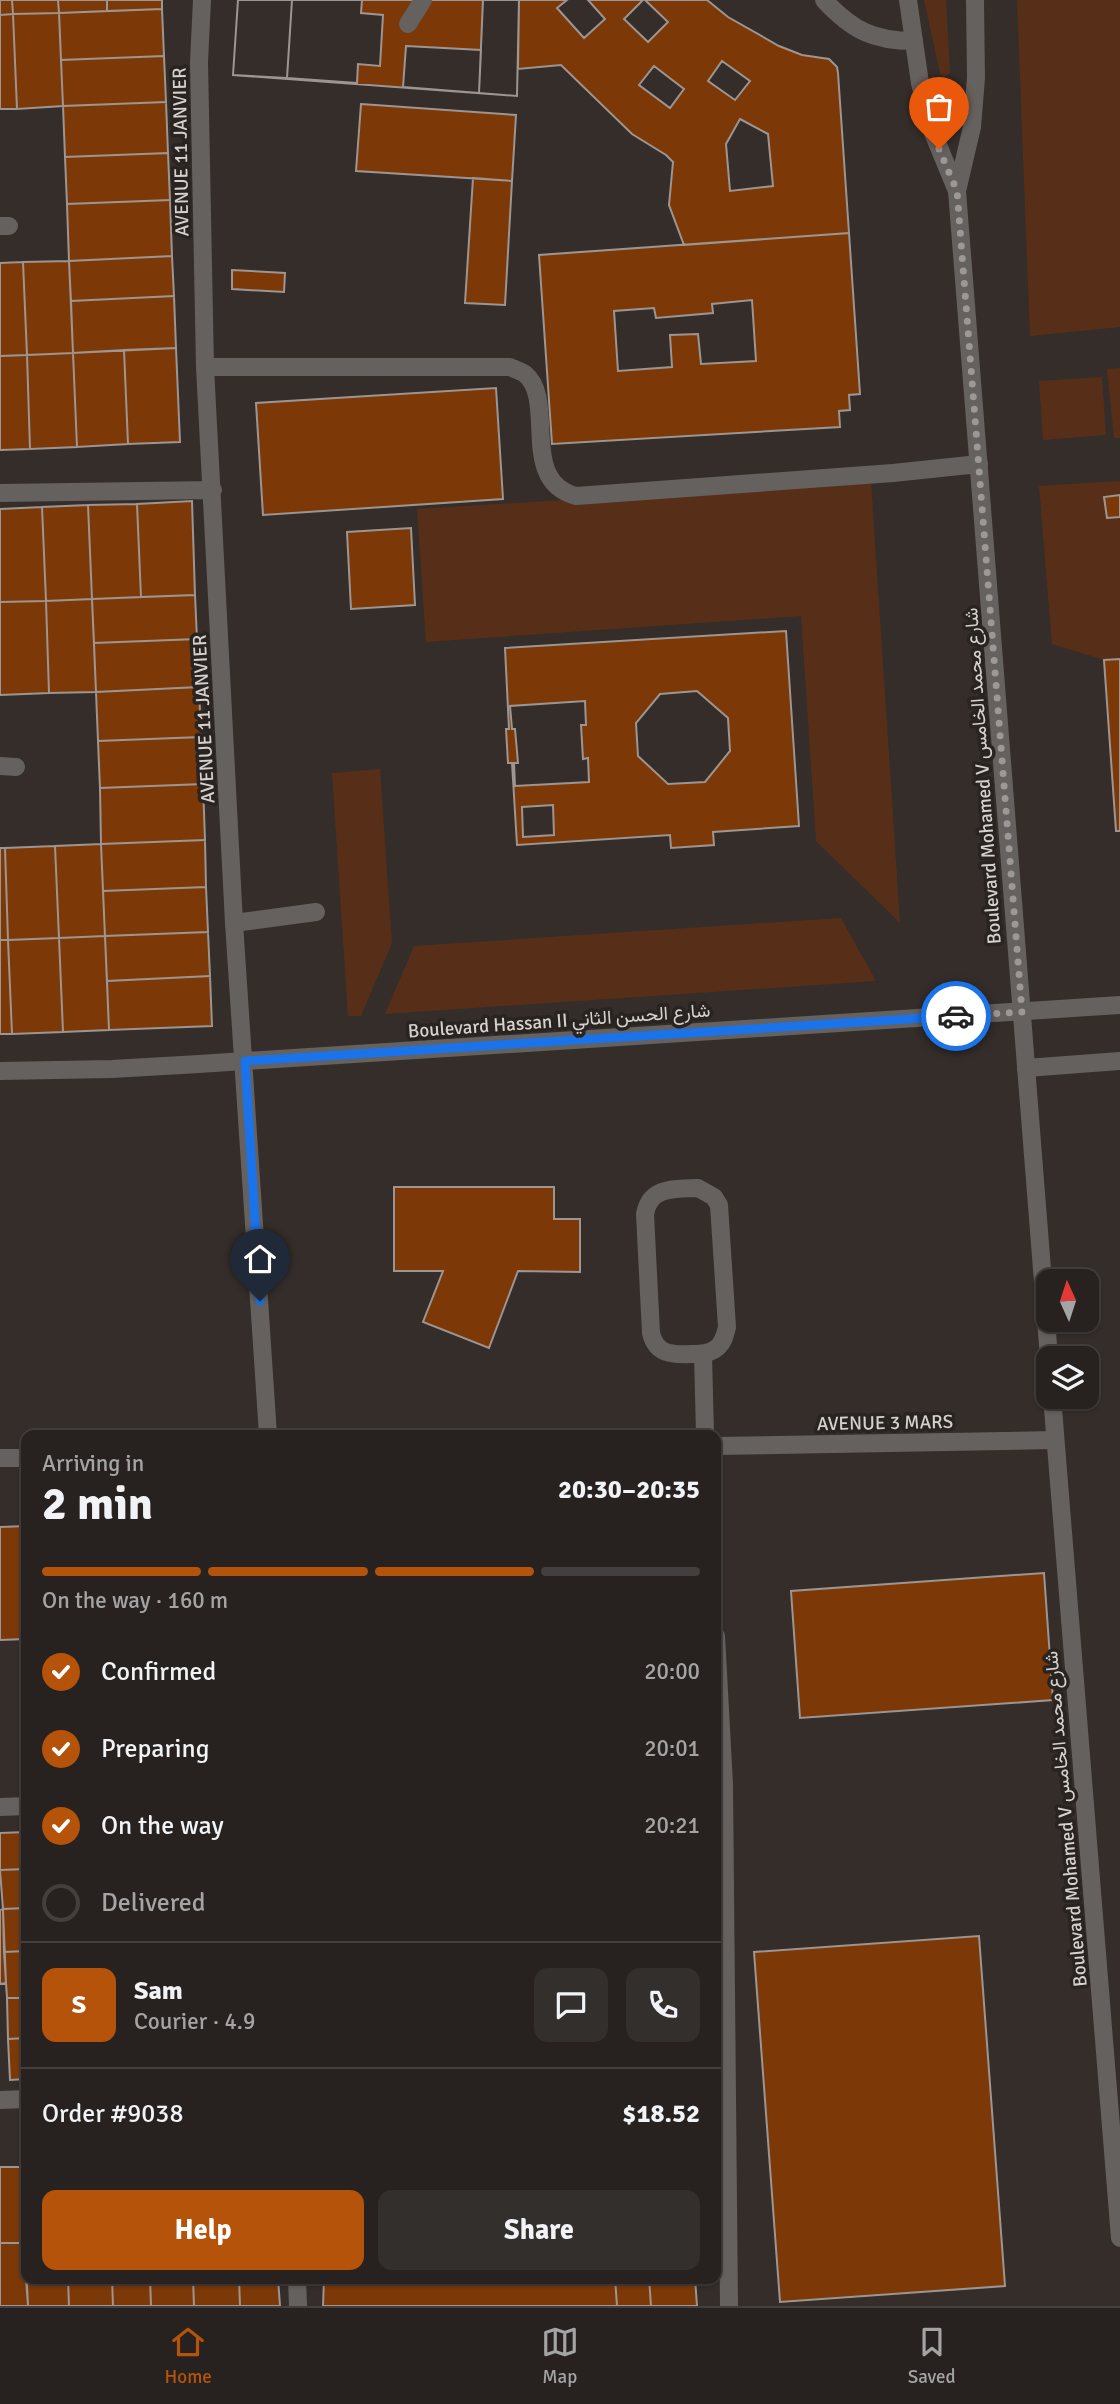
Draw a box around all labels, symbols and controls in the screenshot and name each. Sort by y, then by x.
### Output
street label: AVENUE 11 JANVIER [168,67,194,237]
pin [909,77,969,149]
icon: bag [920,88,958,126]
street label: Boulevard Mohamed V شارع محمد الخامس [959,607,1007,945]
street label: AVENUE 11 JANVIER [188,634,220,804]
courier [921,981,991,1051]
icon: car [937,997,975,1035]
street label: Boulevard Hassan II شارع الحسن الثاني [407,998,711,1047]
pin [230,1229,290,1301]
icon: home [241,1240,279,1278]
north arrow [1036,1269,1099,1332]
map controls [1036,1269,1099,1409]
button: layers [1036,1346,1099,1409]
street label: AVENUE 3 MARS [817,1410,953,1436]
text: Arriving in [42,1449,144,1478]
text: 20:30–20:35 [558,1474,700,1506]
text: 2 min [42,1476,153,1532]
text: On the way · 160 m [42,1586,228,1615]
street label: Boulevard Mohamed V شارع محمد الخامس [1039,1650,1093,1988]
icon: check [42,1653,80,1691]
text: Confirmed [101,1656,216,1688]
text: 20:00 [644,1657,700,1686]
icon: check [42,1730,80,1768]
text: Preparing [101,1733,209,1765]
text: 20:01 [644,1734,700,1763]
icon: check [42,1807,80,1845]
text: On the way [101,1810,224,1842]
text: 20:21 [644,1811,700,1840]
text: Delivered [101,1887,206,1919]
button: chat [534,1968,608,2042]
button: phone [626,1968,700,2042]
text: Sam [134,1975,183,2007]
text: S [72,1989,86,2021]
text: Courier · 4.9 [134,2007,255,2036]
text: Order #9038 [42,2098,183,2130]
text: $18.52 [622,2098,700,2130]
button: Help [42,2190,364,2270]
button: Share [378,2190,700,2270]
tab: Home [164,2323,212,2389]
tab: Map [541,2323,579,2389]
tab: Saved [908,2323,956,2389]

